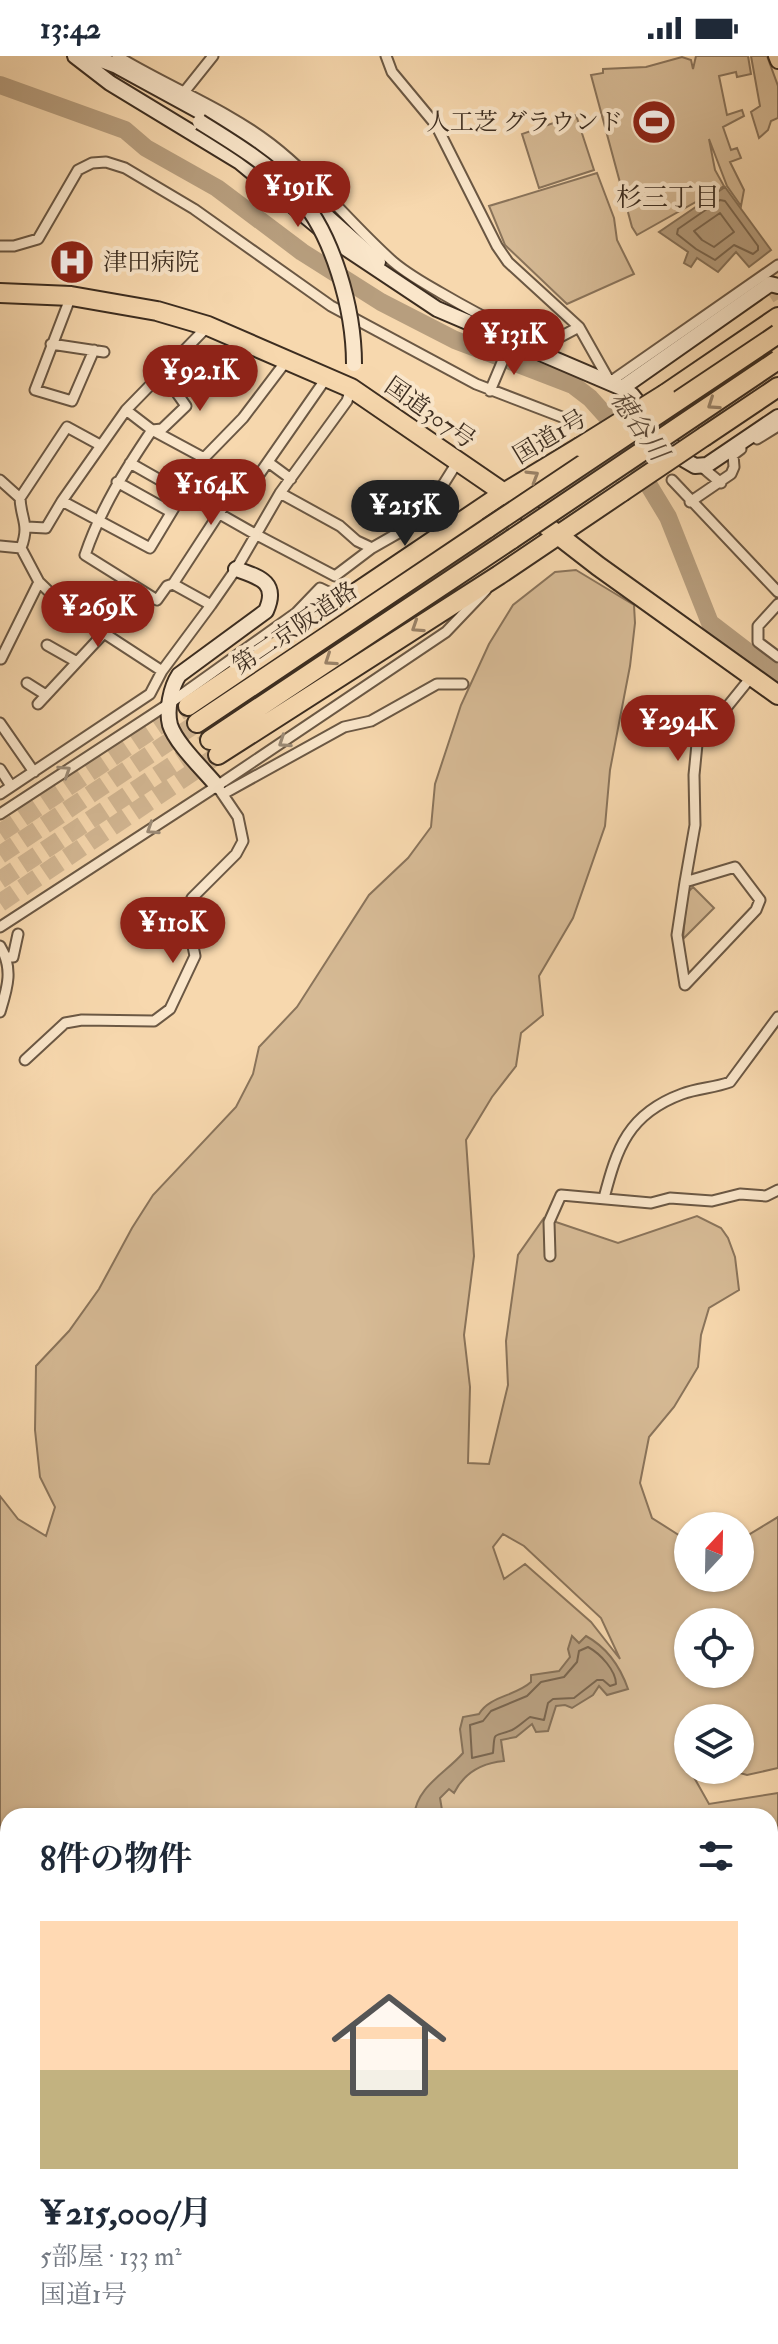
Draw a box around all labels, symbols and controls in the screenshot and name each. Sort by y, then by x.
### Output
text: 13:42 [40,10,101,47]
sports icon: 人工芝 グラウンド [630,98,678,146]
place label: 人工芝 グラウンド [426,107,623,138]
pin: ¥191K [242,161,354,229]
text: ¥191K [263,171,333,203]
district label: 杉三丁目 [616,182,720,214]
hospital icon: 津田病院 [48,238,96,286]
place label: 津田病院 [103,247,199,278]
pin: ¥131K [458,309,570,377]
text: ¥131K [481,319,547,351]
pin: ¥92.1K [135,345,265,413]
text: ¥92.1K [161,355,239,387]
street label: 国道307号 [378,370,482,456]
water label: 穂谷川 [604,385,676,470]
one-way arrow [708,394,722,409]
street label: 国道1号 [507,403,593,471]
pin: ¥164K [155,459,267,527]
text: ¥164K [174,469,248,501]
one-way arrow [524,471,538,486]
pin: ¥215K [349,480,461,548]
text: ¥215K [369,490,441,522]
street label: 第二京阪道路 [227,575,363,681]
pin: ¥269K [42,581,154,649]
text: ¥269K [59,591,137,623]
one-way arrow [411,618,425,633]
one-way arrow [324,650,339,665]
pin: ¥294K [622,695,734,763]
text: ¥294K [639,705,717,737]
one-way arrow [278,732,293,747]
one-way arrow [56,766,71,781]
one-way arrow [146,819,161,834]
pin: ¥110K [117,897,229,965]
text: ¥110K [138,907,208,939]
north arrow [674,1512,754,1592]
map controls [674,1512,754,1784]
button: locate [674,1608,754,1688]
button: layers [674,1704,754,1784]
icon: filters [694,1834,738,1878]
text: 8件の物件 [40,1838,192,1881]
icon: home [317,1973,461,2117]
text: ¥215,000/月 [40,2192,212,2235]
text: 5部屋 · 133 m² [40,2241,182,2273]
text: 国道1号 [40,2279,127,2311]

